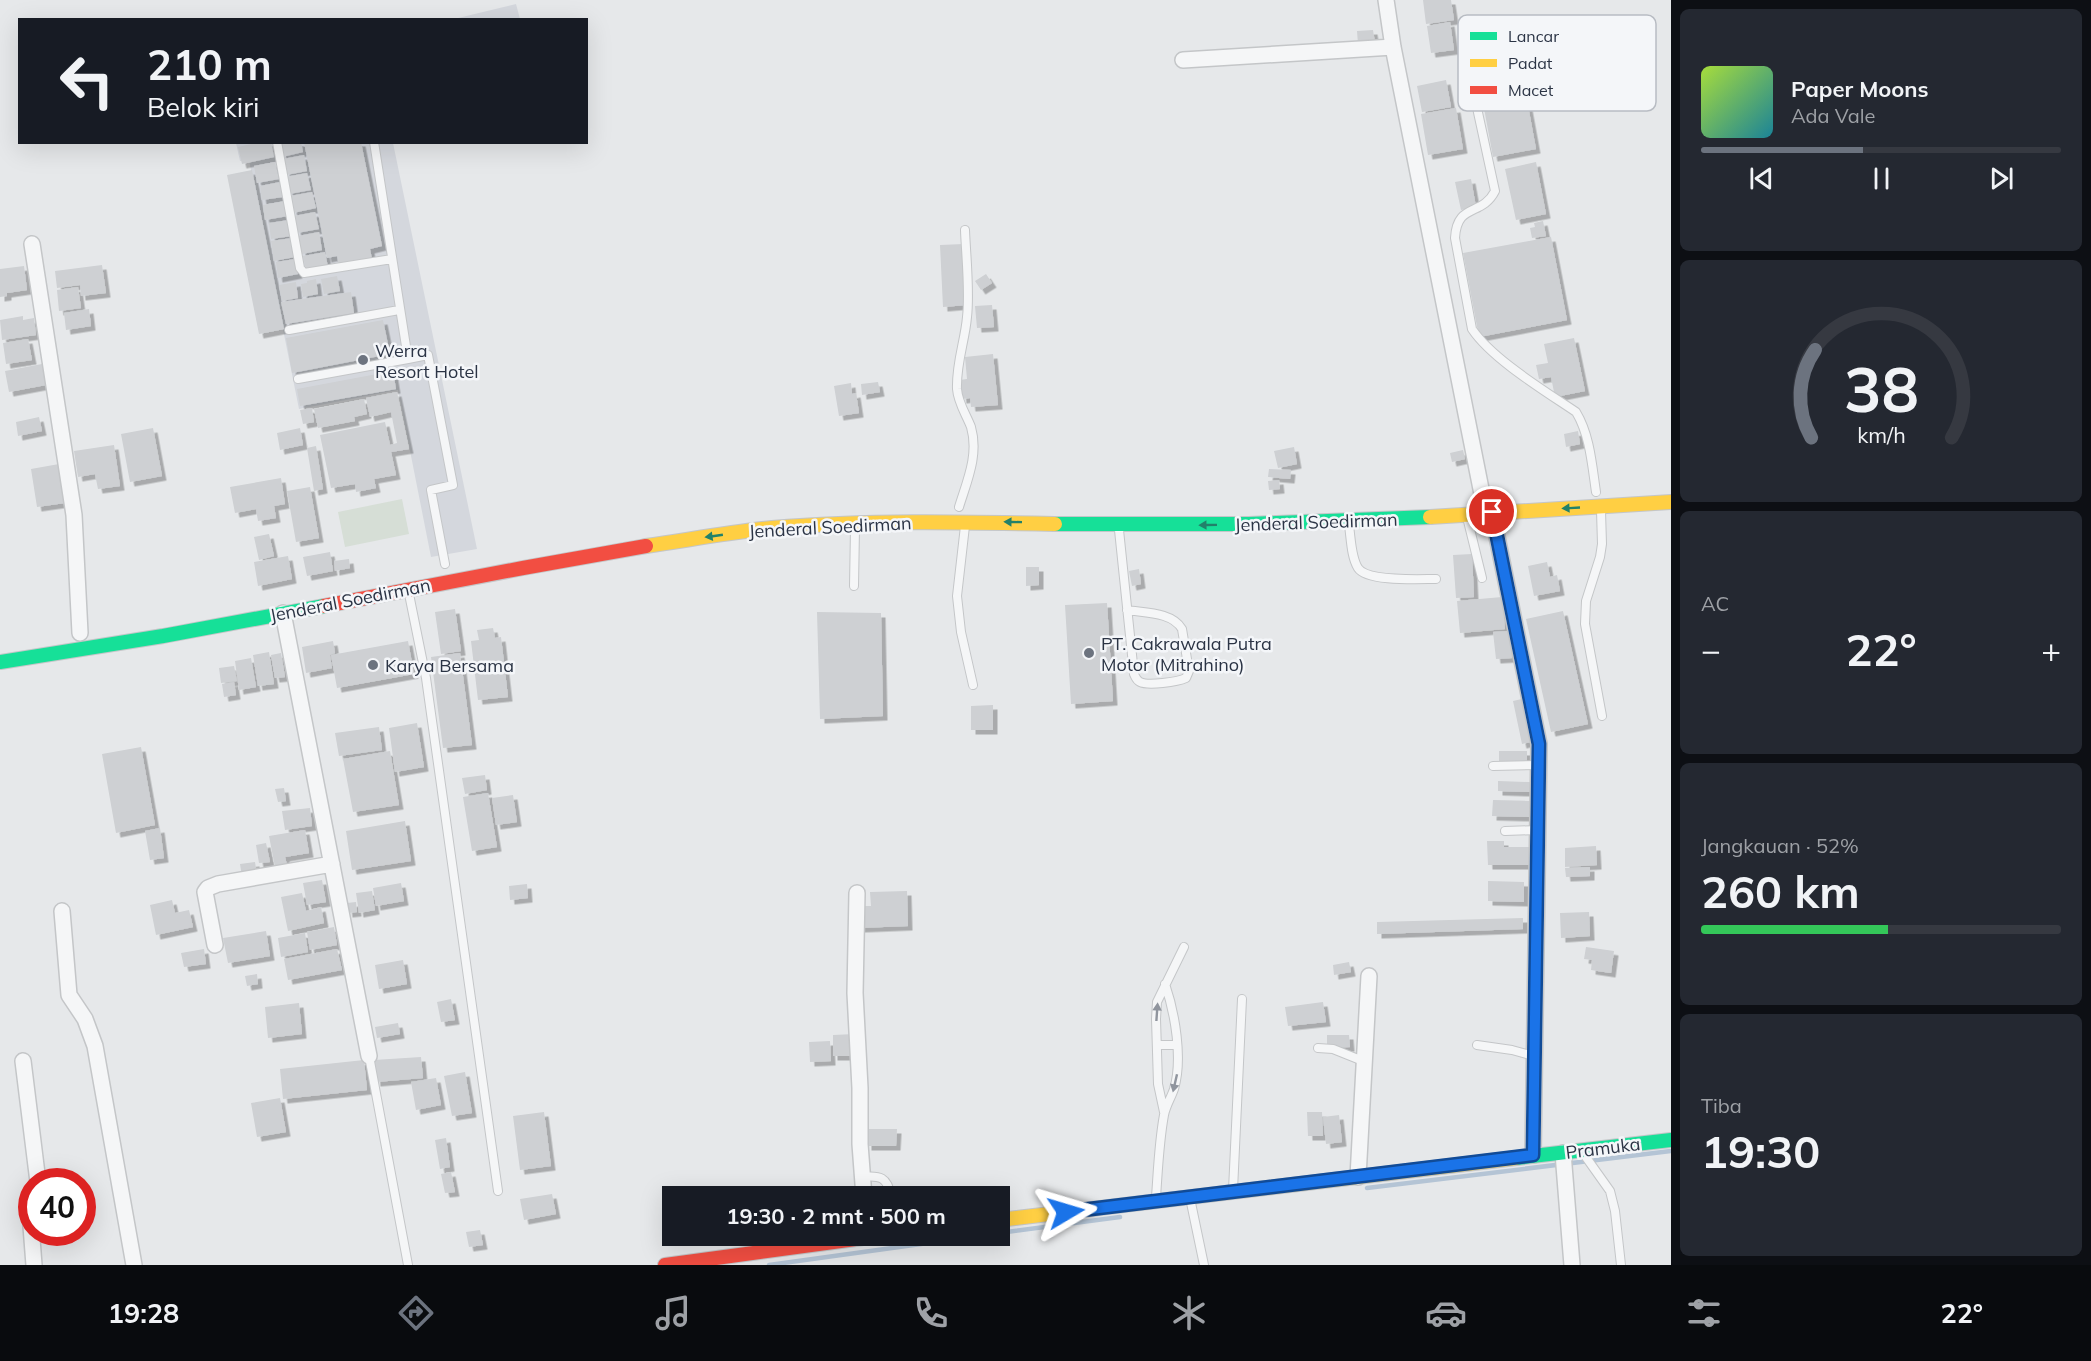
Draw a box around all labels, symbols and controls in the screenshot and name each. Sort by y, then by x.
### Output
legend [1458,15,1656,111]
text: Lancar [1508,26,1559,46]
text: 210 m [147,38,272,91]
icon: left [48,42,126,120]
text: Padat [1508,53,1553,73]
text: Paper Moons [1791,75,1929,103]
text: Macet [1508,80,1554,100]
text: Belok kiri [147,90,259,124]
text: Ada Vale [1791,103,1875,128]
icon: previous [1745,162,1778,195]
icon: pause [1865,162,1898,195]
icon: next [1985,162,2018,195]
place label: Werra Resort Hotel [375,339,479,383]
text: 38 [1844,349,1918,428]
marker: Werra Resort Hotel [356,353,370,367]
text: km/h [1857,422,1905,449]
pin [1466,486,1517,537]
icon: arrive [1475,495,1508,528]
one-way arrow [1561,503,1580,512]
street label: Jenderal Soedirman [1234,508,1398,536]
street label: Jenderal Soedirman [748,511,912,543]
one-way arrow [1004,518,1023,527]
one-way arrow [1199,520,1218,530]
one-way arrow [704,531,723,540]
street label: Jenderal Soedirman [268,573,432,627]
text: AC [1701,591,1729,616]
text: 22° [1845,621,1917,677]
text: − [1701,629,1721,670]
text: + [2041,629,2061,670]
place label: PT. Cakrawala Putra Motor (Mitrahino) [1101,632,1272,676]
marker: PT. Cakrawala Putra Motor (Mitrahino) [1082,646,1096,660]
place label: Karya Bersama [385,654,514,677]
marker: Karya Bersama [366,658,380,672]
text: Jangkauan · 52% [1701,833,1859,858]
text: 260 km [1701,863,1860,919]
one-way arrow [1152,1002,1161,1021]
one-way arrow [1169,1074,1179,1092]
text: Tiba [1701,1093,1742,1118]
text: 19:30 [1701,1123,1820,1179]
street label: Pramuka [1564,1132,1642,1164]
speed limit sign: 40 [18,1168,96,1246]
position arrow [1034,1180,1098,1244]
text: 19:30 · 2 mnt · 500 m [726,1202,946,1230]
icon: directions [395,1292,437,1334]
icon: music [652,1292,694,1334]
icon: phone [910,1292,952,1334]
icon: climate [1168,1292,1210,1334]
icon: car [1425,1292,1467,1334]
icon: filters [1683,1292,1725,1334]
text: 19:28 [108,1296,179,1330]
text: 22° [1940,1296,1983,1330]

